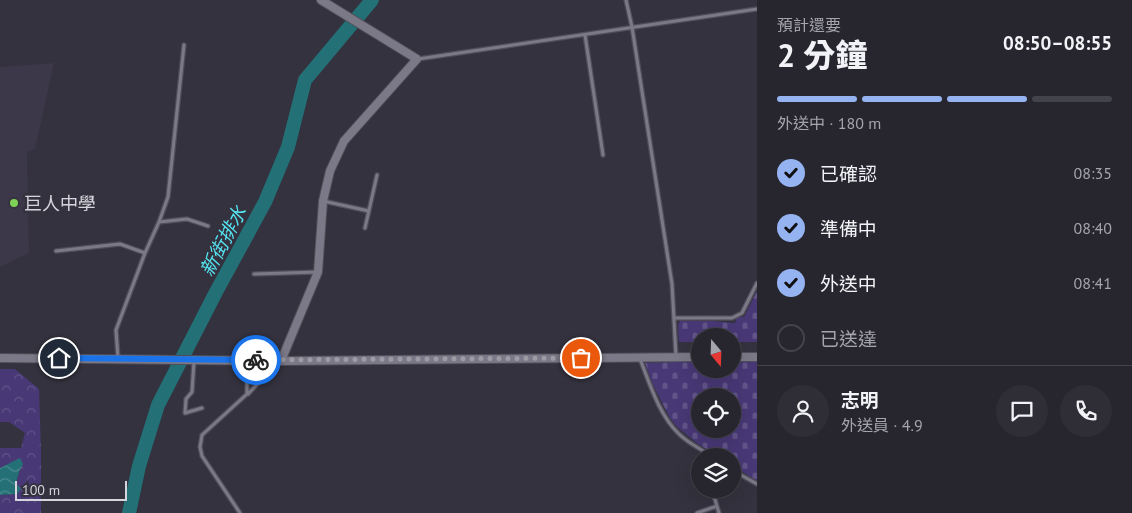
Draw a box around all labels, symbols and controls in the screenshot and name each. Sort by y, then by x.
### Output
text: 預計還要 [777,15,841,35]
text: 08:50–08:55 [1003,31,1112,55]
text: 2 分鐘 [777,34,867,76]
text: 外送中 · 180 m [777,113,881,133]
icon: check [777,159,805,187]
text: 已確認 [820,162,877,186]
text: 08:35 [1074,163,1112,183]
place label: 巨人中學 [24,192,96,215]
marker: 巨人中學 [8,197,20,209]
water label: 新街排水 [195,201,252,280]
icon: check [777,214,805,242]
text: 準備中 [820,217,877,241]
text: 08:40 [1074,218,1112,238]
icon: check [777,269,805,297]
text: 外送中 [820,272,877,296]
text: 08:41 [1074,273,1112,293]
text: 已送達 [820,327,877,351]
north arrow [691,328,741,378]
map controls [691,328,741,498]
courier [231,335,281,385]
pin [38,337,80,379]
pin [560,337,602,379]
icon: home [45,344,73,372]
icon: bag [567,344,595,372]
icon: bike [242,346,270,374]
button: person [777,385,829,437]
button: chat [996,385,1048,437]
button: phone [1060,385,1112,437]
button: locate [691,388,741,438]
text: 志明 [841,388,879,412]
text: 外送員 · 4.9 [841,415,923,435]
button: layers [691,448,741,498]
scale bar [15,478,128,501]
text: 100 m [22,481,60,499]

